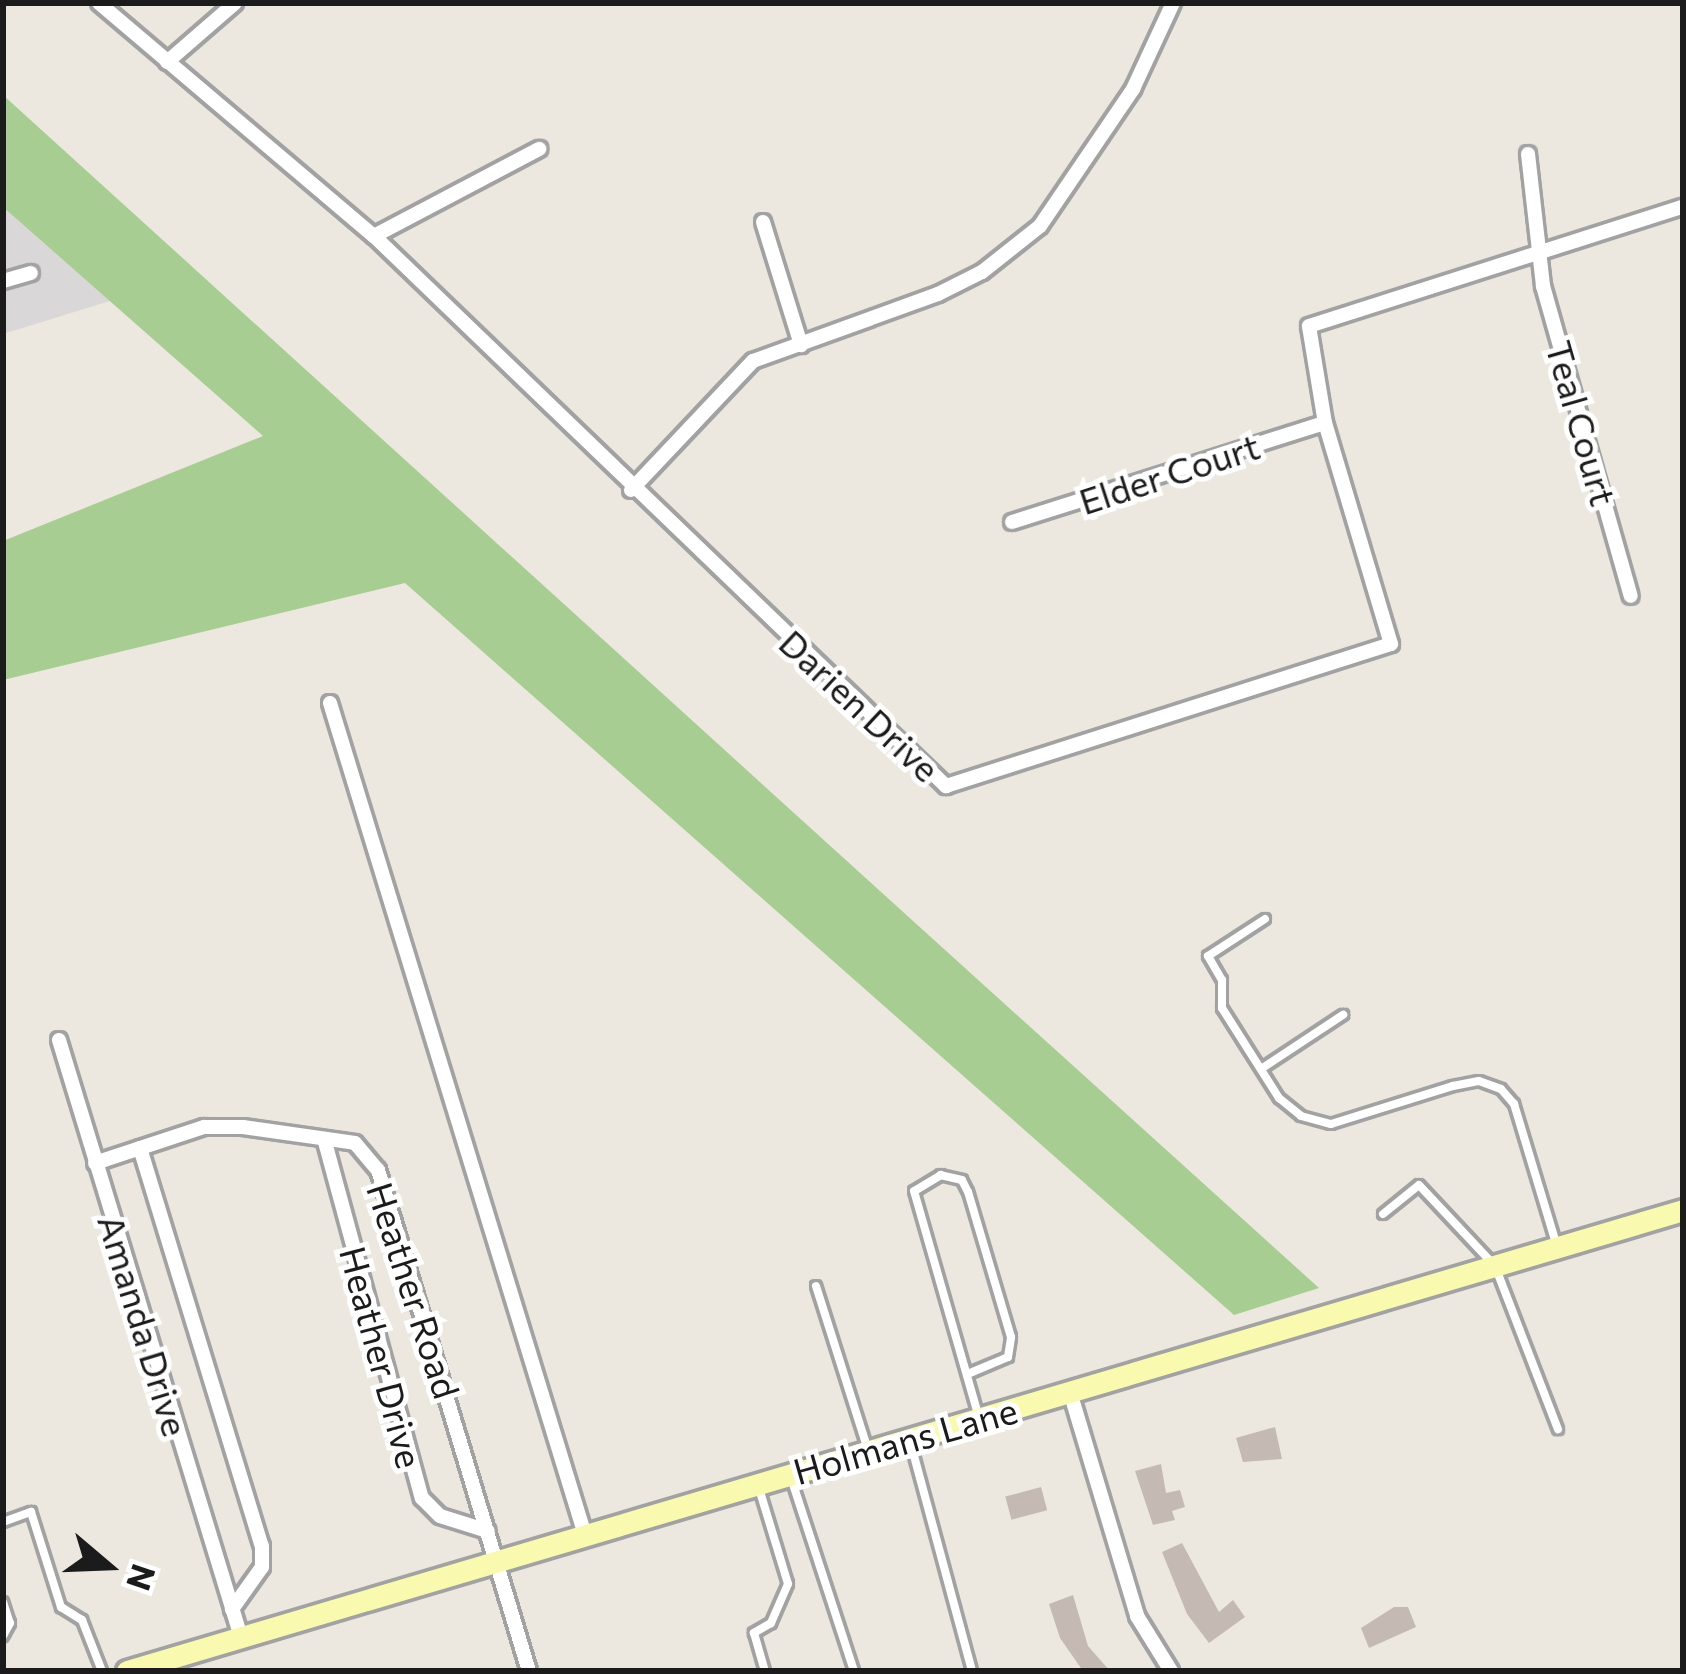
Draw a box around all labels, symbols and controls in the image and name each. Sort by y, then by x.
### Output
street label: Teal Court [1538,336,1626,510]
street label: Elder Court [1073,424,1265,522]
street label: Darien Drive [771,620,949,790]
street label: Heather Road [359,1177,469,1403]
street label: Amanda Drive [90,1209,198,1441]
street label: Heather Drive [332,1242,432,1472]
street label: Holmans Lane [788,1387,1022,1493]
north arrow [48,1506,168,1626]
text: N [119,1560,166,1596]

